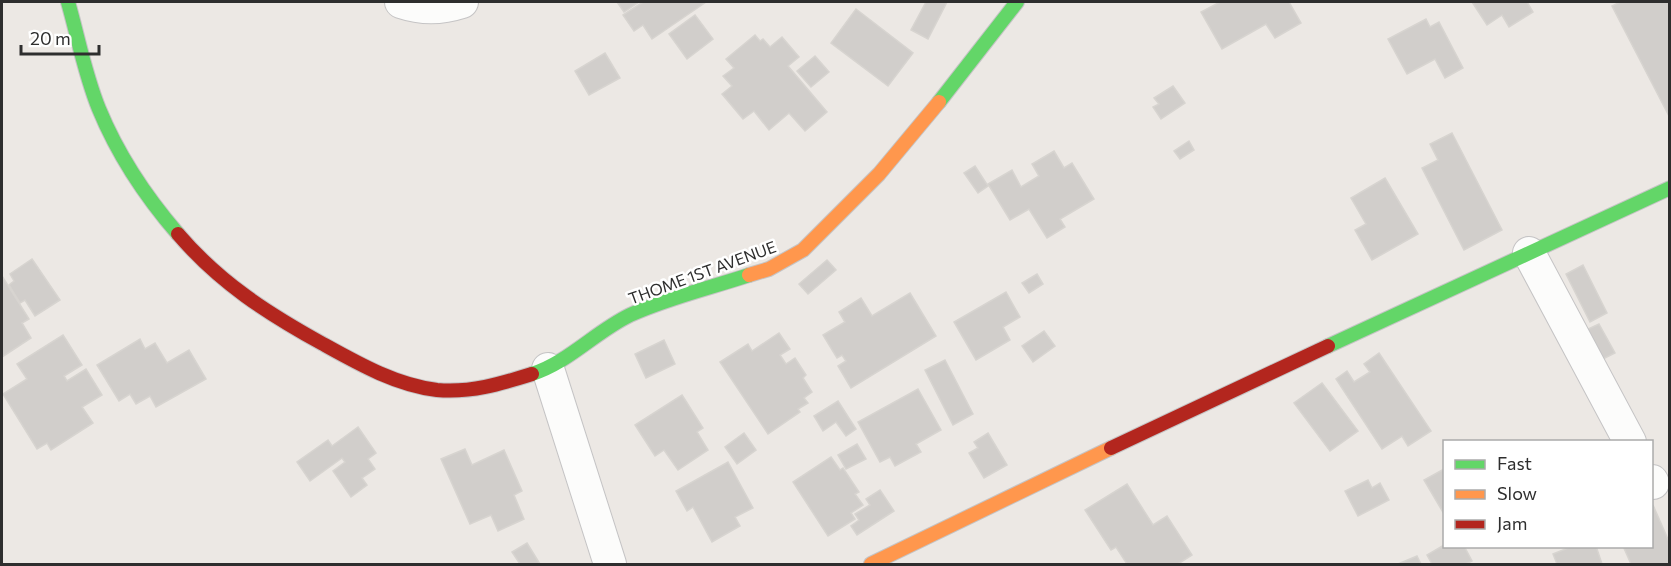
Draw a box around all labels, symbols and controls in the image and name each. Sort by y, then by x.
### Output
scale bar [21,18,99,56]
text: 20 m [30,27,71,49]
street label: THOME 1ST AVENUE [626,236,778,308]
legend [1443,440,1653,548]
text: Fast [1497,452,1532,474]
text: Slow [1497,482,1537,504]
text: Jam [1497,512,1527,534]

